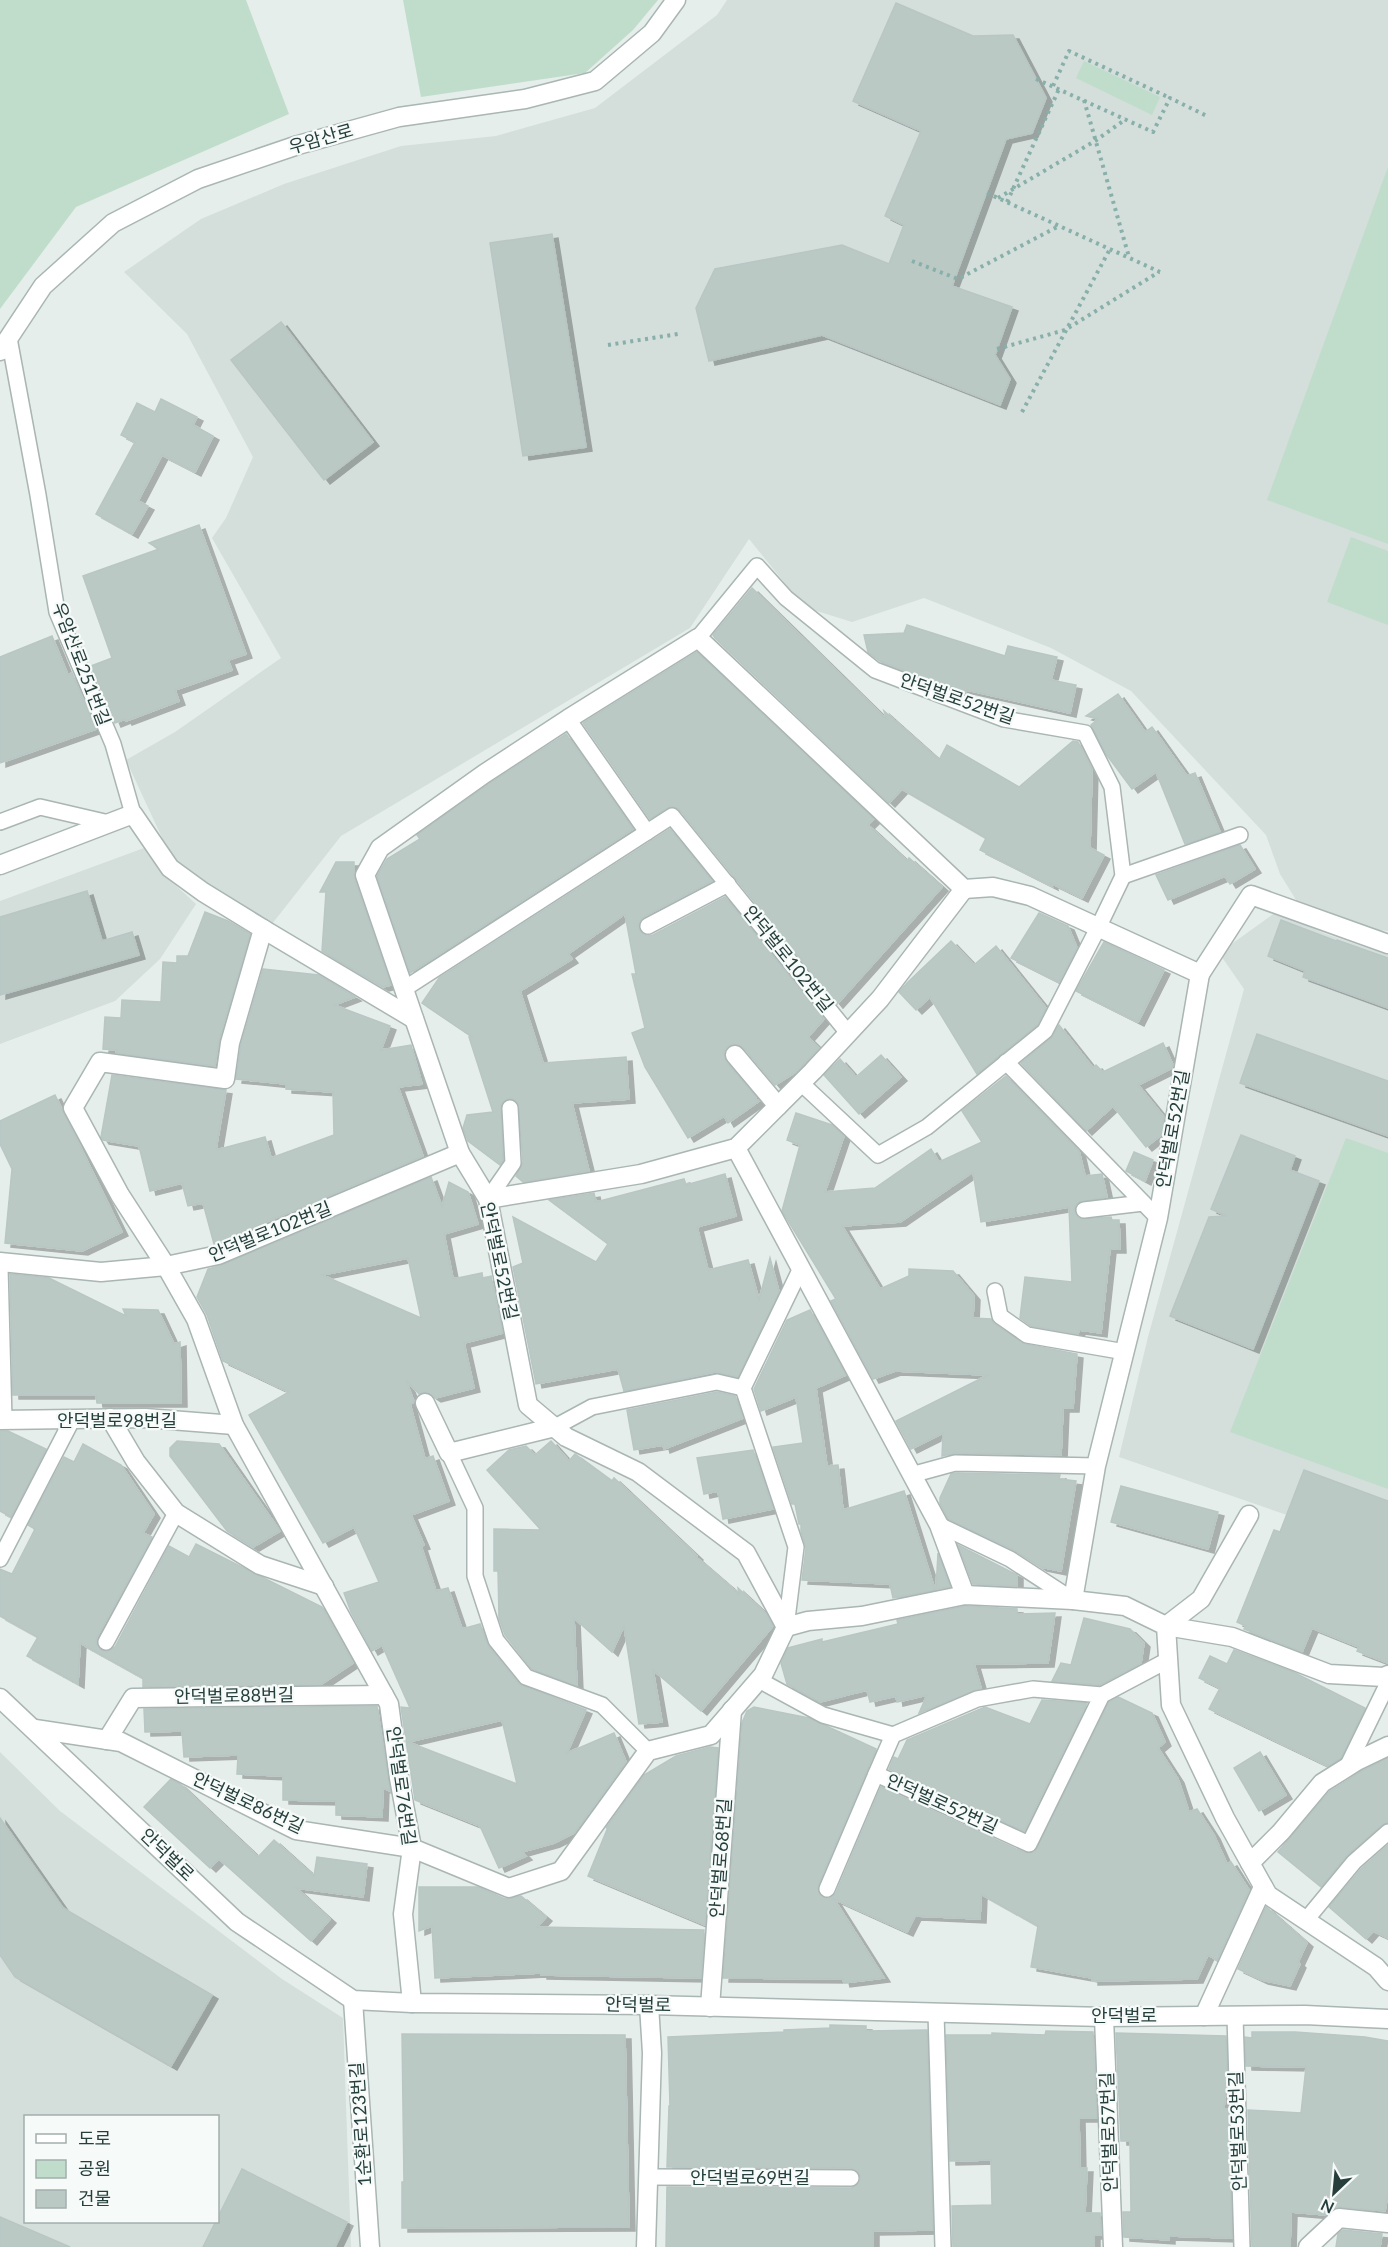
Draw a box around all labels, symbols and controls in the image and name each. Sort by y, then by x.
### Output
street label: 우암산로 [286,118,356,158]
street label: 우암산로251번길 [48,599,116,729]
street label: 안덕벌로52번길 [897,668,1018,728]
street label: 안덕벌로102번길 [739,901,838,1016]
street label: 안덕벌로52번길 [1151,1068,1193,1190]
street label: 안덕벌로102번길 [205,1196,334,1266]
street label: 안덕벌로52번길 [477,1200,523,1322]
street label: 안덕벌로98번길 [57,1409,177,1431]
street label: 안덕벌로88번길 [174,1683,294,1707]
street label: 안덕벌로76번길 [383,1725,421,1847]
street label: 안덕벌로86번길 [189,1767,308,1837]
street label: 안덕벌로52번길 [883,1769,1002,1838]
street label: 안덕벌로68번길 [705,1797,735,1919]
street label: 안덕벌로 [136,1823,199,1885]
street label: 안덕벌로 [605,1992,671,2016]
street label: 안덕벌로 [1091,2004,1157,2026]
street label: 1순환로123번길 [345,2061,375,2187]
street label: 안덕벌로53번길 [1224,2071,1250,2192]
street label: 안덕벌로57번길 [1095,2072,1121,2193]
legend [24,2115,219,2223]
text: 도로 [78,2127,111,2149]
text: 공원 [78,2157,111,2179]
north arrow [1304,2163,1364,2223]
street label: 안덕벌로69번길 [690,2166,810,2188]
text: 건물 [78,2187,111,2209]
text: N [1318,2196,1337,2218]

